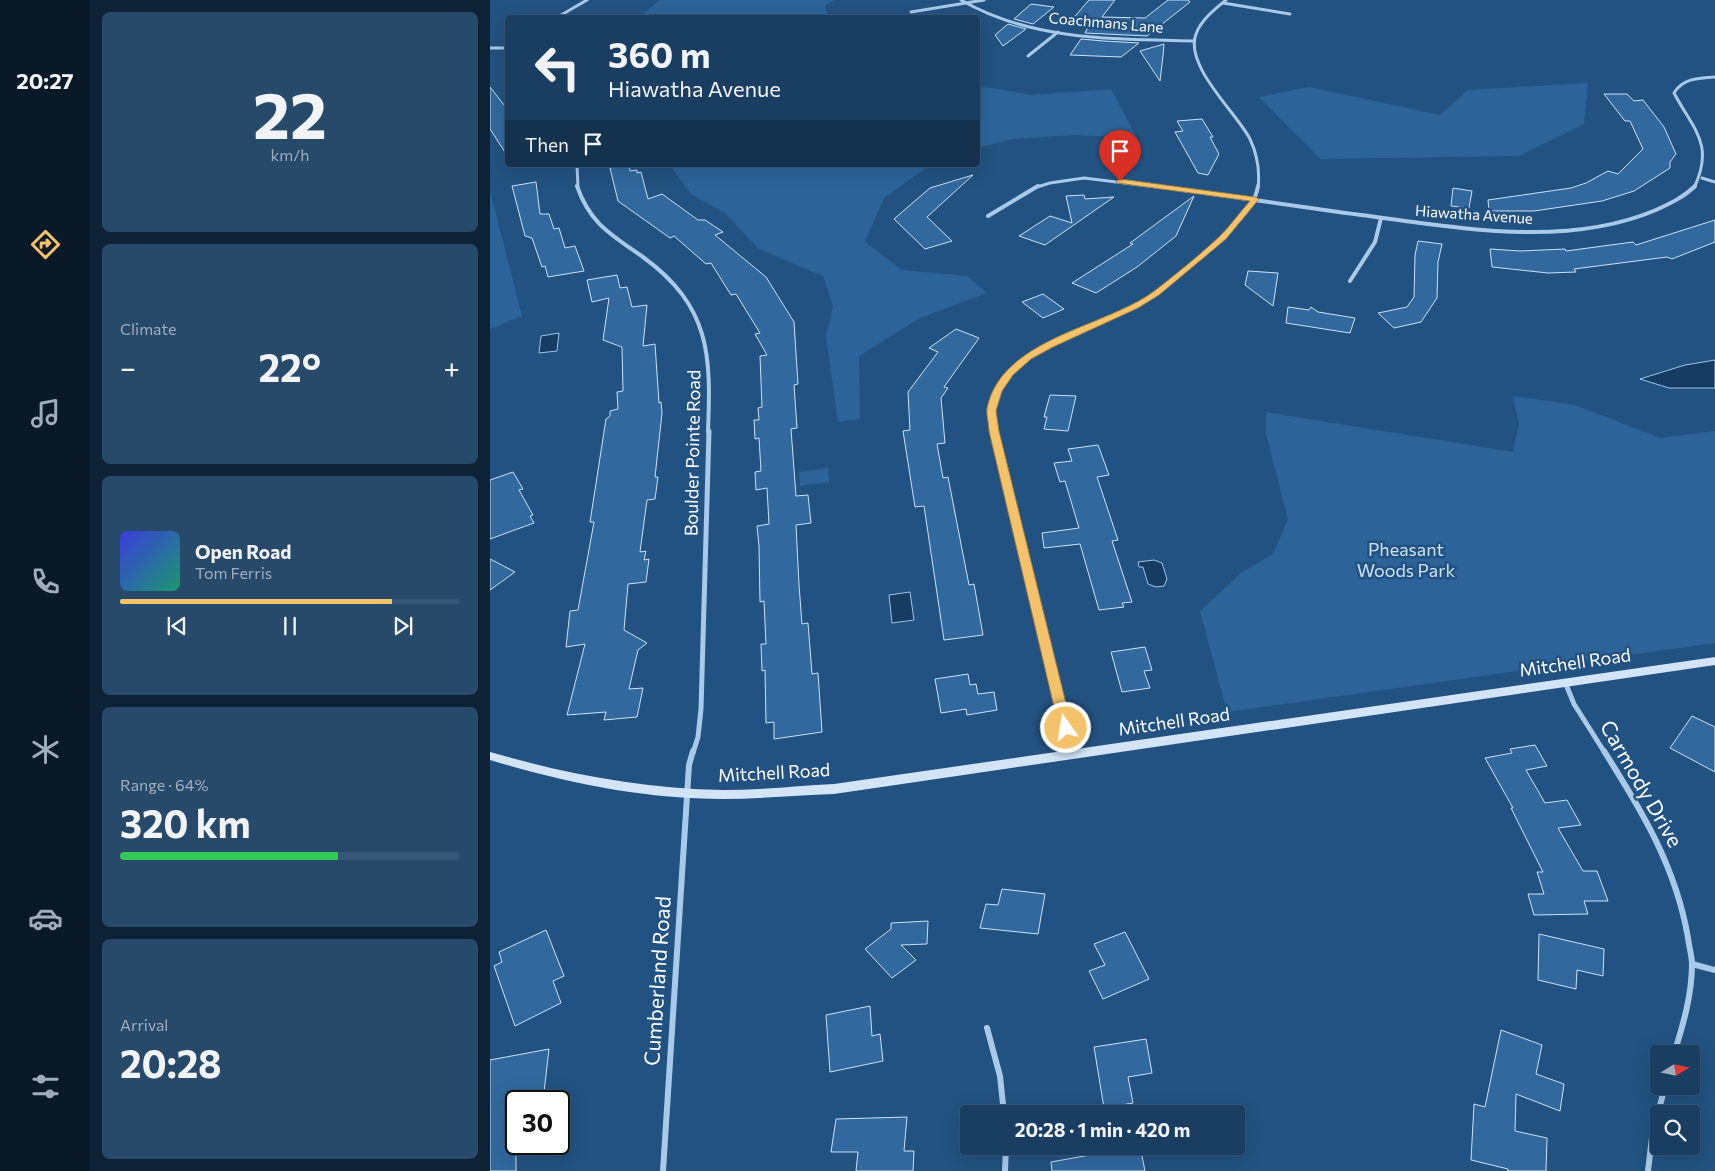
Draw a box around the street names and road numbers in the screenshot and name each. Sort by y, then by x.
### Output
street label: Coachmans Lane [1048,8,1164,36]
street label: Hiawatha Avenue [1415,201,1534,227]
street label: Boulder Pointe Road [680,370,704,536]
street label: Mitchell Road [1518,643,1632,681]
street label: Mitchell Road [1117,702,1231,740]
street label: Carmody Drive [1596,715,1689,851]
street label: Mitchell Road [717,758,831,786]
street label: Cumberland Road [638,895,675,1066]

